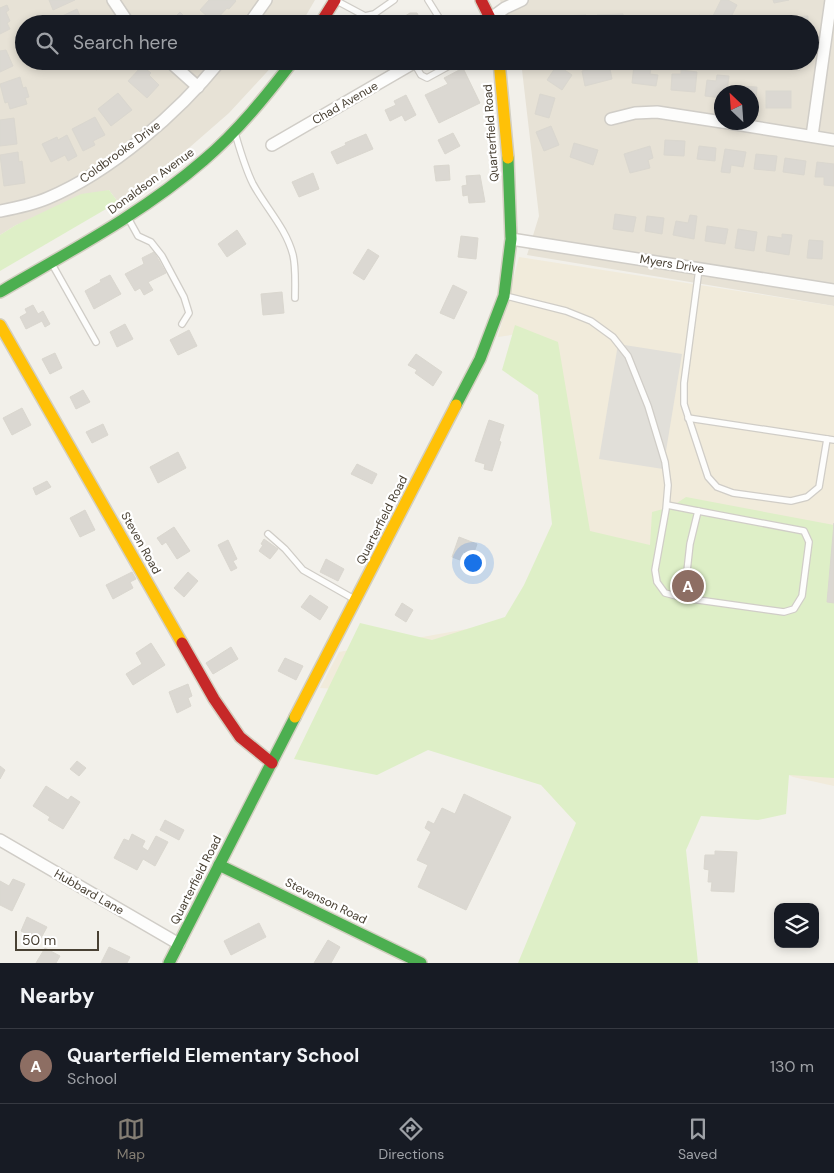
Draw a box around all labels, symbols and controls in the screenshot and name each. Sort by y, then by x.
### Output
search box [15,15,819,70]
icon: search [33,29,61,57]
text: Search here [73,30,178,55]
street label: Chad Avenue [309,78,381,128]
street label: Quarterfield Road [480,84,502,182]
north arrow [714,85,759,130]
street label: Coldbrooke Drive [76,117,164,187]
street label: Donaldson Avenue [105,144,198,218]
street label: Myers Drive [639,251,706,277]
street label: Quarterfield Road [353,473,411,567]
street label: Steven Road [117,509,165,577]
your location [460,550,486,576]
pin: A [672,567,704,605]
street label: Quarterfield Road [167,833,225,927]
street label: Hubbard Lane [51,866,127,919]
street label: Stevenson Road [283,874,369,928]
map controls [774,903,819,948]
button: layers [774,903,819,948]
scale bar [15,928,99,951]
text: 50 m [22,931,56,949]
text: Nearby [20,982,94,1010]
text: Quarterfield Elementary School [67,1043,359,1068]
text: A [30,1056,42,1077]
text: 130 m [770,1056,814,1077]
text: School [67,1068,117,1089]
tab: Map [117,1115,145,1163]
tab: Directions [379,1115,444,1163]
tab: Saved [678,1115,717,1163]

